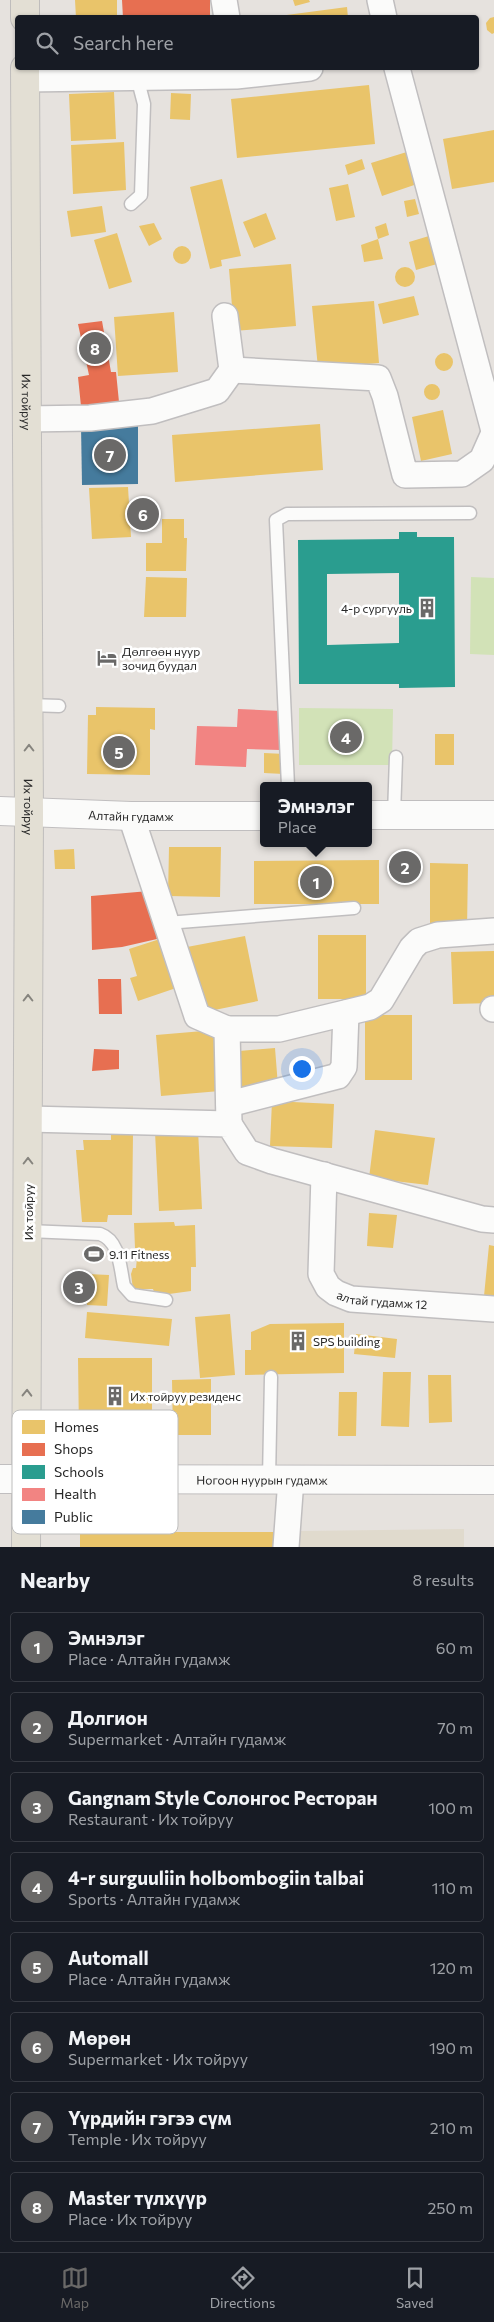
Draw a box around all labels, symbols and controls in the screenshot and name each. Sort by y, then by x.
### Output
search box [15,15,479,70]
icon: search [33,29,61,57]
text: Search here [73,31,173,54]
pin: 8 [79,329,111,367]
street label: Их тойруу [20,374,34,430]
pin: 7 [94,436,126,474]
pin: 6 [127,495,159,533]
building icon: 4-р сургууль [416,597,438,619]
place label: 4-р сургууль [341,601,412,615]
place label: Дөлгөөн нуур зочид буудал [122,644,200,672]
hotel icon: Дөлгөөн нуур зочид буудал [96,647,118,669]
pin: 4 [330,718,362,756]
pin: 5 [103,733,135,771]
one-way arrow [24,744,34,752]
street label: Их тойруу [22,779,36,835]
popup [260,782,372,847]
text: Эмнэлэг [278,794,354,817]
street label: Алтайн гудамж [88,807,174,823]
text: Place [278,817,317,836]
pin: 2 [389,848,421,886]
pin: 1 [300,863,332,901]
one-way arrow [23,994,33,1002]
your location [289,1056,315,1082]
one-way arrow [23,1157,33,1164]
street label: Их тойруу [21,1184,35,1240]
sports icon: 9.11 Fitness [83,1243,105,1265]
place label: 9.11 Fitness [109,1247,170,1261]
pin: 3 [63,1268,95,1306]
street label: алтай гудамж 12 [335,1287,428,1311]
building icon: SPS building [287,1330,309,1352]
place label: SPS building [313,1334,381,1348]
building icon: Их тойруу резиденс [104,1385,126,1407]
one-way arrow [22,1389,32,1397]
place label: Их тойруу резиденс [130,1389,241,1403]
legend [12,1410,178,1534]
text: Homes [54,1418,99,1435]
text: Shops [54,1440,93,1457]
text: Schools [54,1463,104,1480]
street label: Ногоон нуурын гудамж [196,1472,328,1487]
text: Health [54,1485,97,1502]
text: Public [54,1508,93,1525]
text: Nearby [20,1567,90,1592]
text: 8 results [413,1570,474,1589]
text: Эмнэлэг [68,1626,145,1649]
text: 1 [33,1638,41,1657]
text: 60 m [436,1638,473,1657]
text: Place · Алтайн гудамж [68,1649,231,1668]
text: Долгион [68,1706,148,1729]
text: 2 [32,1718,42,1737]
text: 70 m [437,1718,473,1737]
text: Supermarket · Алтайн гудамж [68,1729,286,1748]
text: Gangnam Style Cолонгос Pесторан [68,1786,377,1809]
text: 3 [32,1798,42,1817]
text: 100 m [428,1798,473,1817]
text: Restaurant · Их тойруу [68,1809,233,1828]
text: 4-r surguuliin holbombogiin talbai [68,1866,364,1889]
text: 4 [32,1878,42,1897]
text: 110 m [432,1878,473,1897]
text: Sports · Алтайн гудамж [68,1889,241,1908]
text: Automall [68,1946,149,1969]
text: 5 [32,1958,42,1977]
text: 120 m [430,1958,473,1977]
text: Place · Алтайн гудамж [68,1969,231,1988]
text: Мөрөн [68,2026,131,2049]
text: 6 [32,2038,42,2057]
text: 190 m [429,2038,473,2057]
text: Supermarket · Их тойруу [68,2049,248,2068]
text: Үүрдийн гэгээ сүм [68,2106,232,2129]
text: 7 [33,2118,41,2137]
text: 210 m [430,2118,473,2137]
text: Temple · Их тойруу [68,2129,207,2148]
text: Master түлхүүр [68,2186,207,2209]
text: 8 [32,2198,42,2217]
text: 250 m [427,2198,473,2217]
text: Place · Их тойруу [68,2209,192,2228]
tab: Map [60,2264,89,2311]
tab: Directions [210,2264,275,2311]
tab: Saved [396,2264,434,2311]

